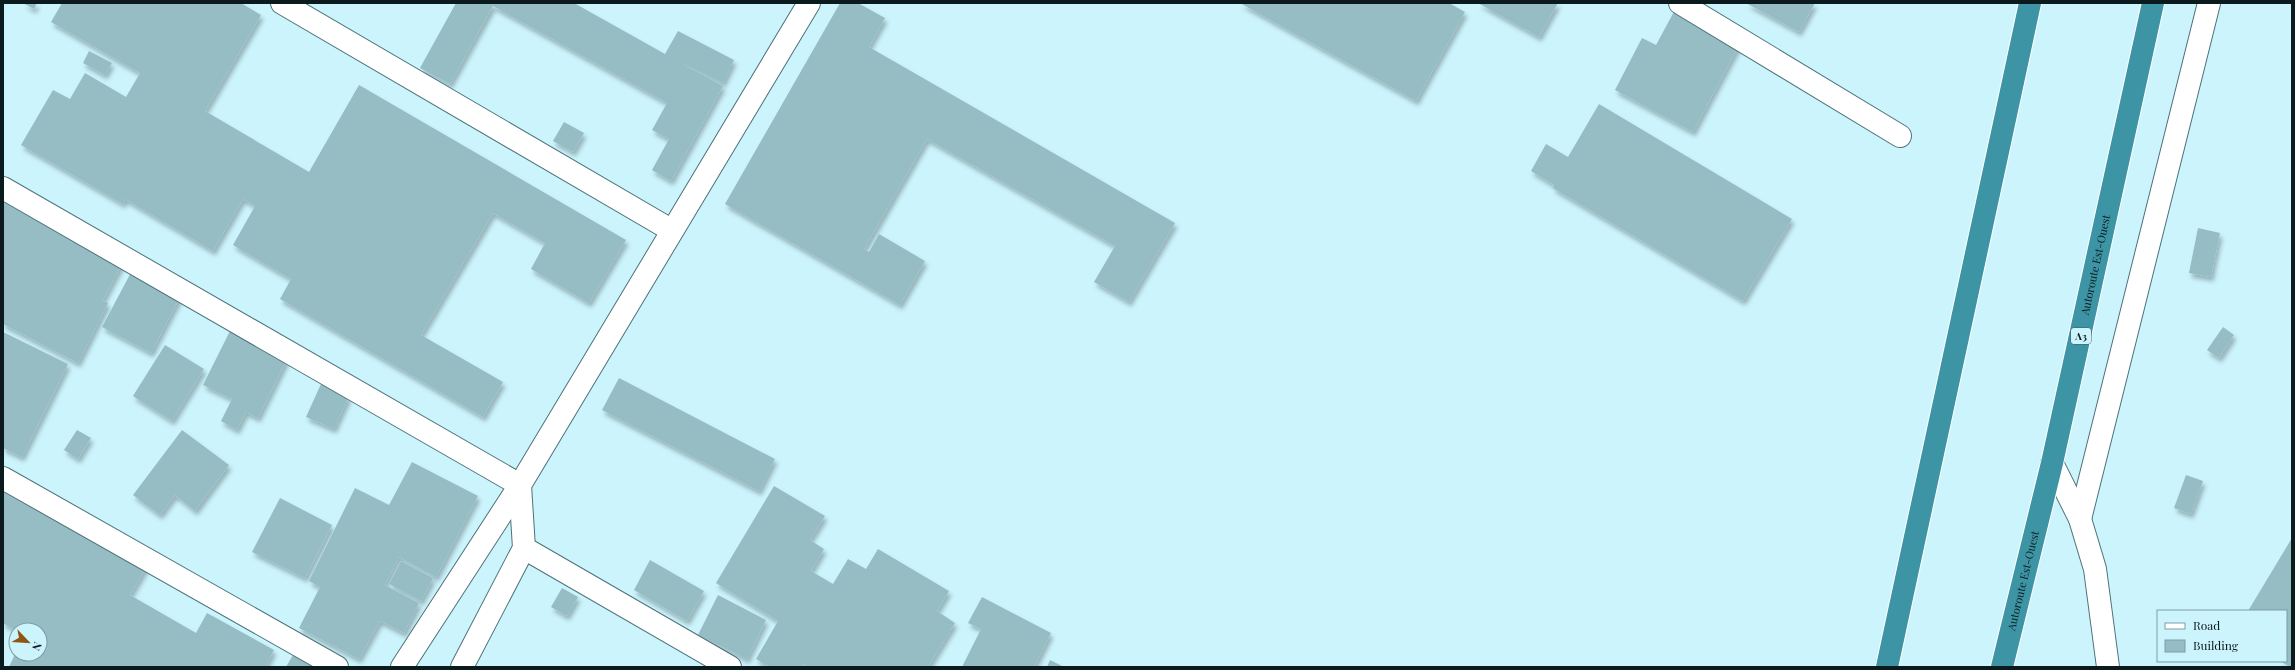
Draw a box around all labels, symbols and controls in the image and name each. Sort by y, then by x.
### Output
street label: Autoroute Est-Ouest [2077,213,2113,317]
road number: A3 [2071,328,2091,344]
street label: Autoroute Est-Ouest [2003,529,2042,633]
legend [2157,610,2287,662]
text: Road [2193,617,2220,633]
north arrow [8,622,48,662]
text: Building [2193,637,2239,653]
text: N [29,640,46,653]

